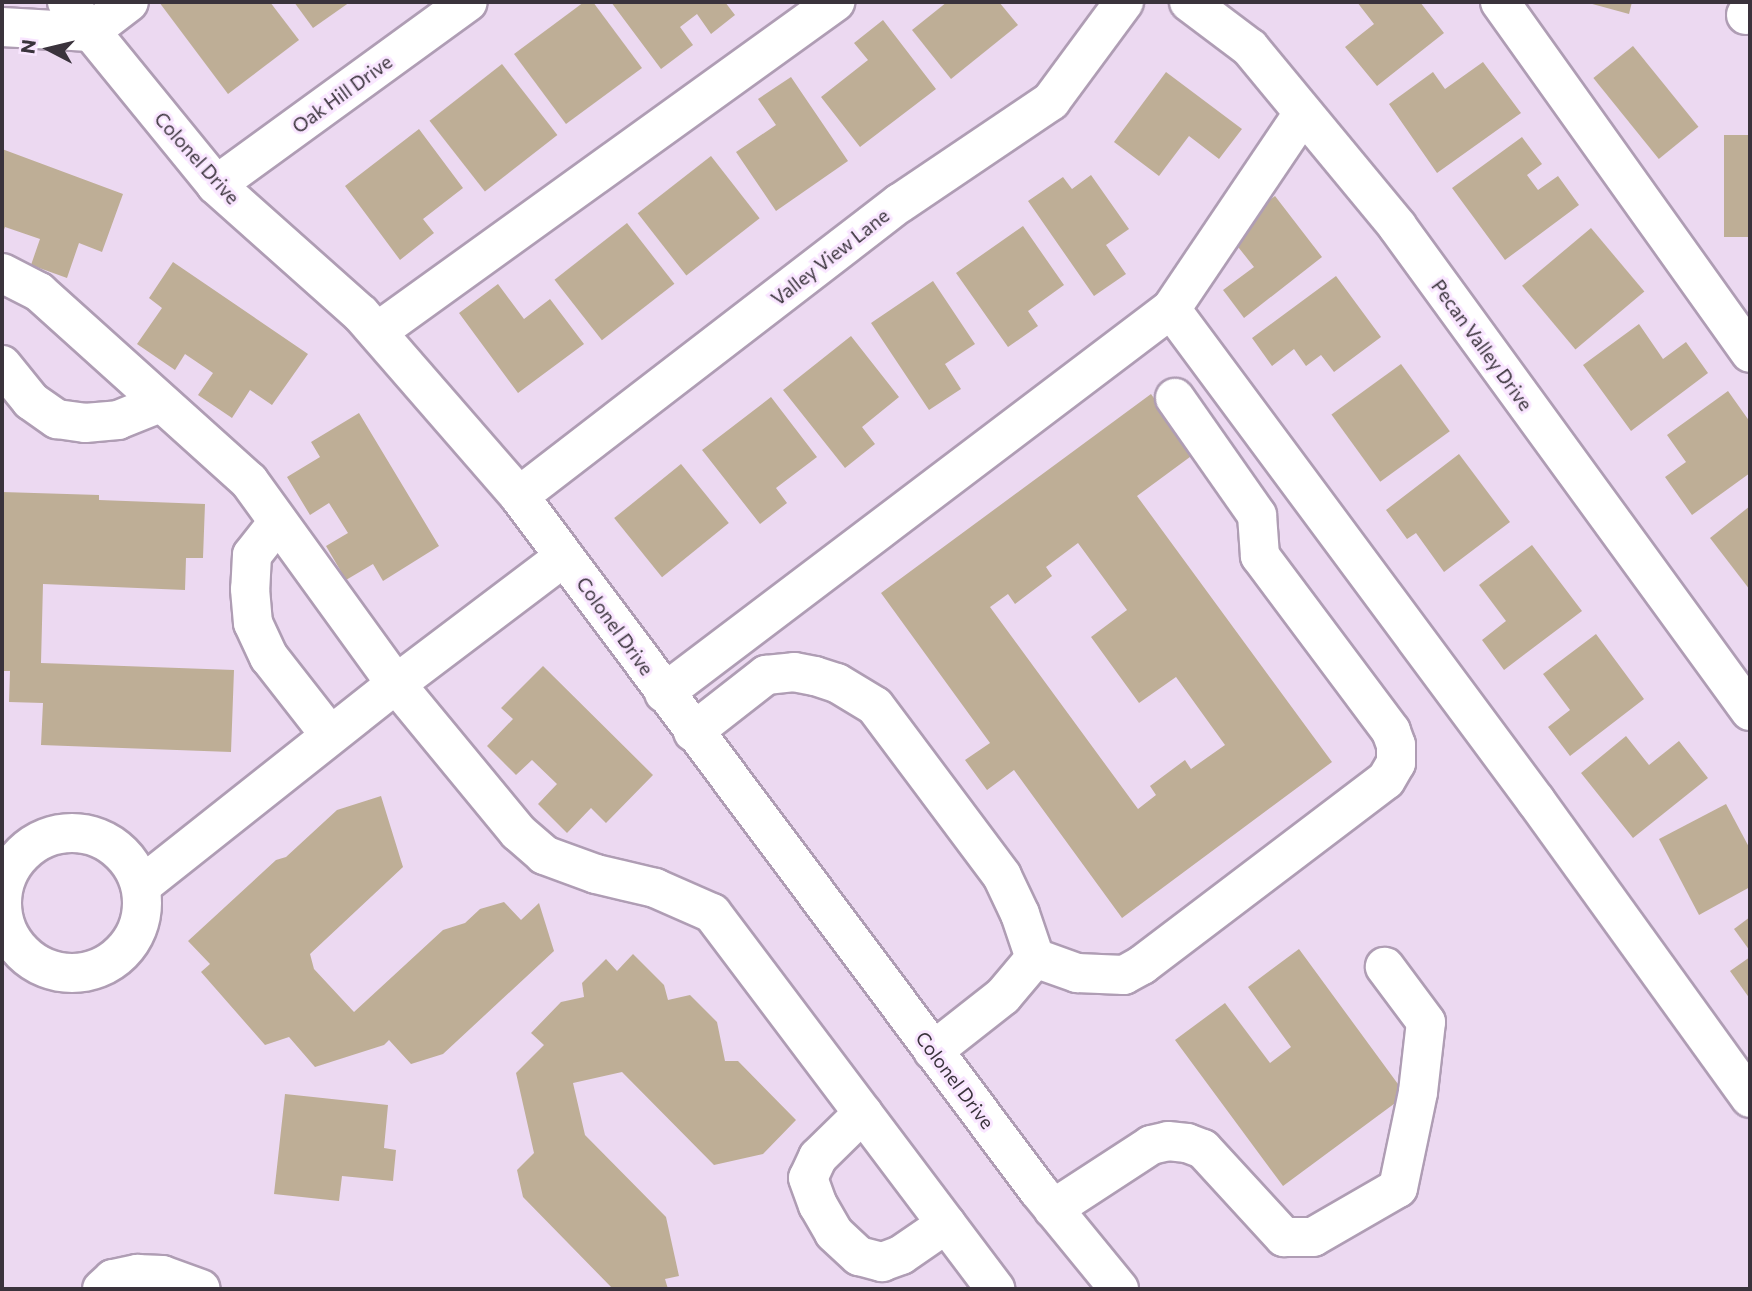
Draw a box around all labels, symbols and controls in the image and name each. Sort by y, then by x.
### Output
north arrow [14,14,84,84]
text: N [15,38,40,55]
street label: Oak Hill Drive [288,50,396,138]
street label: Colonel Drive [150,107,244,209]
street label: Valley View Lane [767,204,893,310]
street label: Pecan Valley Drive [1427,275,1537,415]
street label: Colonel Drive [572,572,658,680]
street label: Colonel Drive [911,1027,999,1133]

